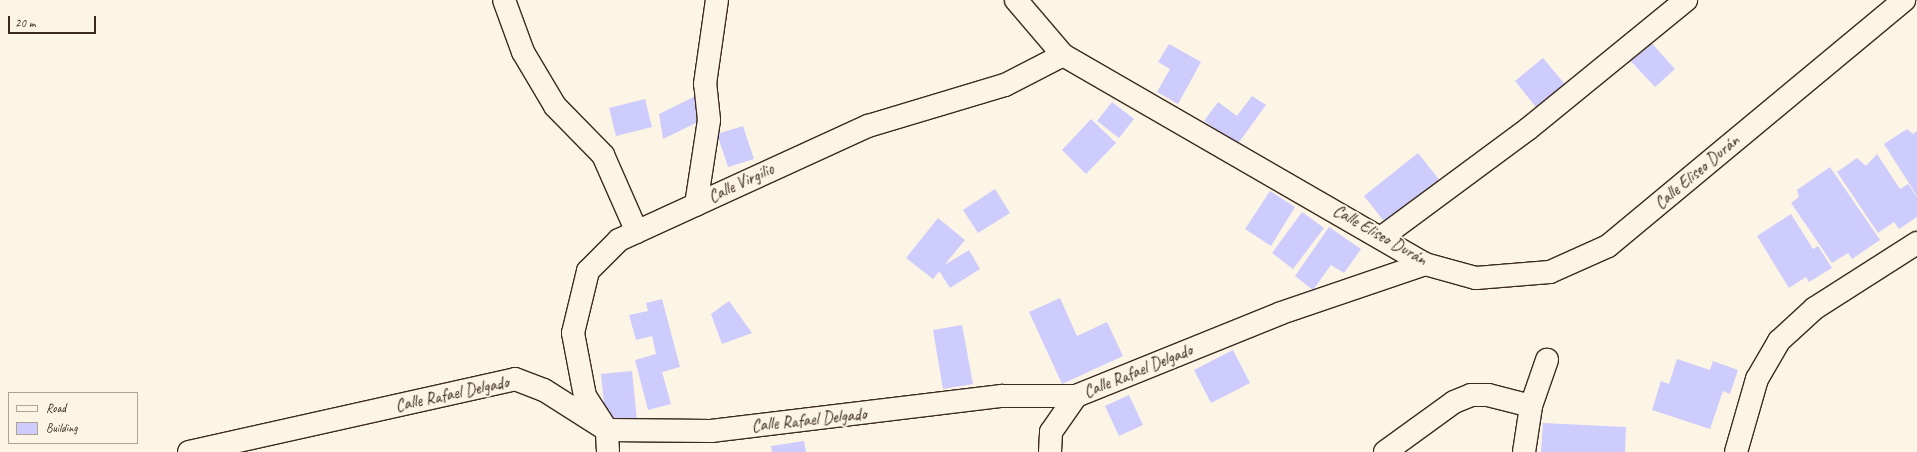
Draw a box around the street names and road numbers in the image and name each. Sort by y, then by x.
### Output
street label: Calle Eliseo Durán [1650,131,1744,213]
street label: Calle Virgilio [705,159,777,207]
street label: Calle Eliseo Durán [1330,200,1430,270]
street label: Calle Rafael Delgado [1081,340,1195,402]
street label: Calle Rafael Delgado [393,372,511,416]
street label: Calle Rafael Delgado [750,404,868,436]

